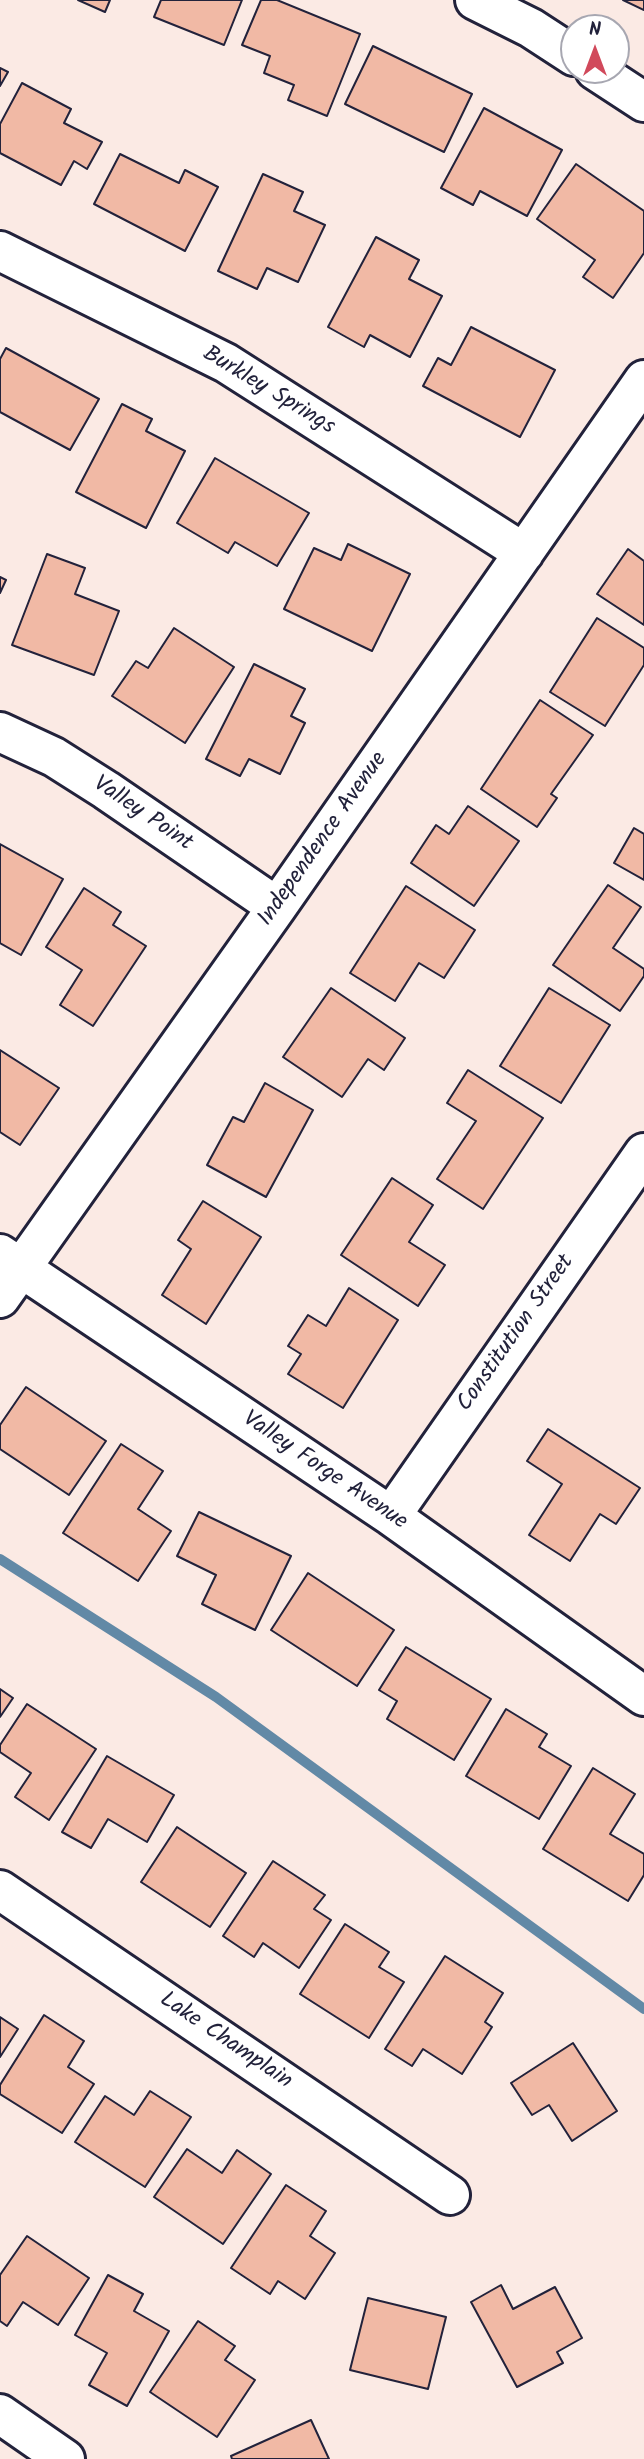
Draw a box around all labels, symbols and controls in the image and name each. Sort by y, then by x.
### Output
north arrow [560,14,630,84]
text: N [589,15,601,45]
street label: Burkley Springs [197,342,339,442]
street label: Independence Avenue [253,748,395,932]
street label: Valley Point [87,772,197,858]
street label: Constitution Street [453,1250,581,1418]
street label: Valley Forge Avenue [236,1407,412,1537]
street label: Lake Champlain [153,1987,297,2097]

